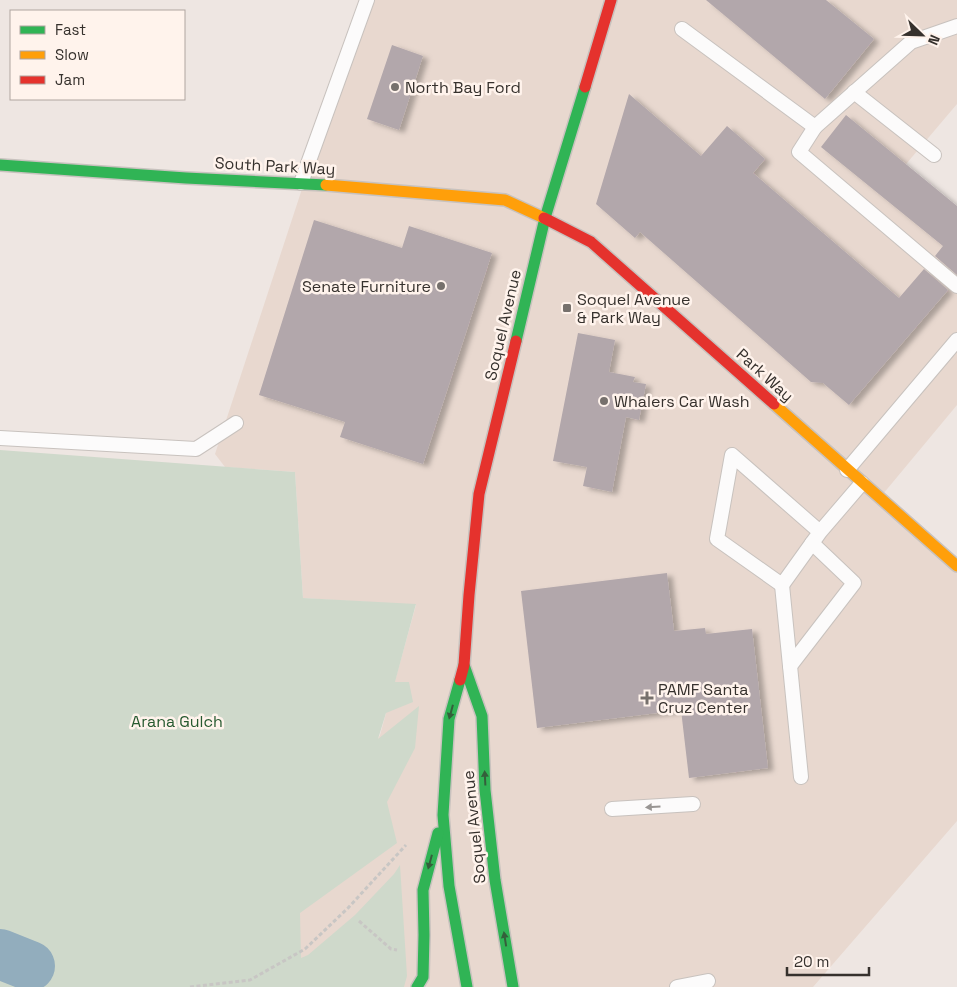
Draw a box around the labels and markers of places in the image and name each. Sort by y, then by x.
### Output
place label: North Bay Ford [405,77,521,98]
marker: North Bay Ford [389,81,401,93]
place label: Senate Furniture [302,276,431,297]
marker: Senate Furniture [435,280,447,292]
place label: Soquel Avenue & Park Way [577,289,691,328]
marker: Soquel Avenue & Park Way [561,302,573,314]
place label: Whalers Car Wash [614,391,750,412]
marker: Whalers Car Wash [598,395,610,407]
place label: PAMF Santa Cruz Center [658,679,748,718]
marker: PAMF Santa Cruz Center [640,691,654,705]

